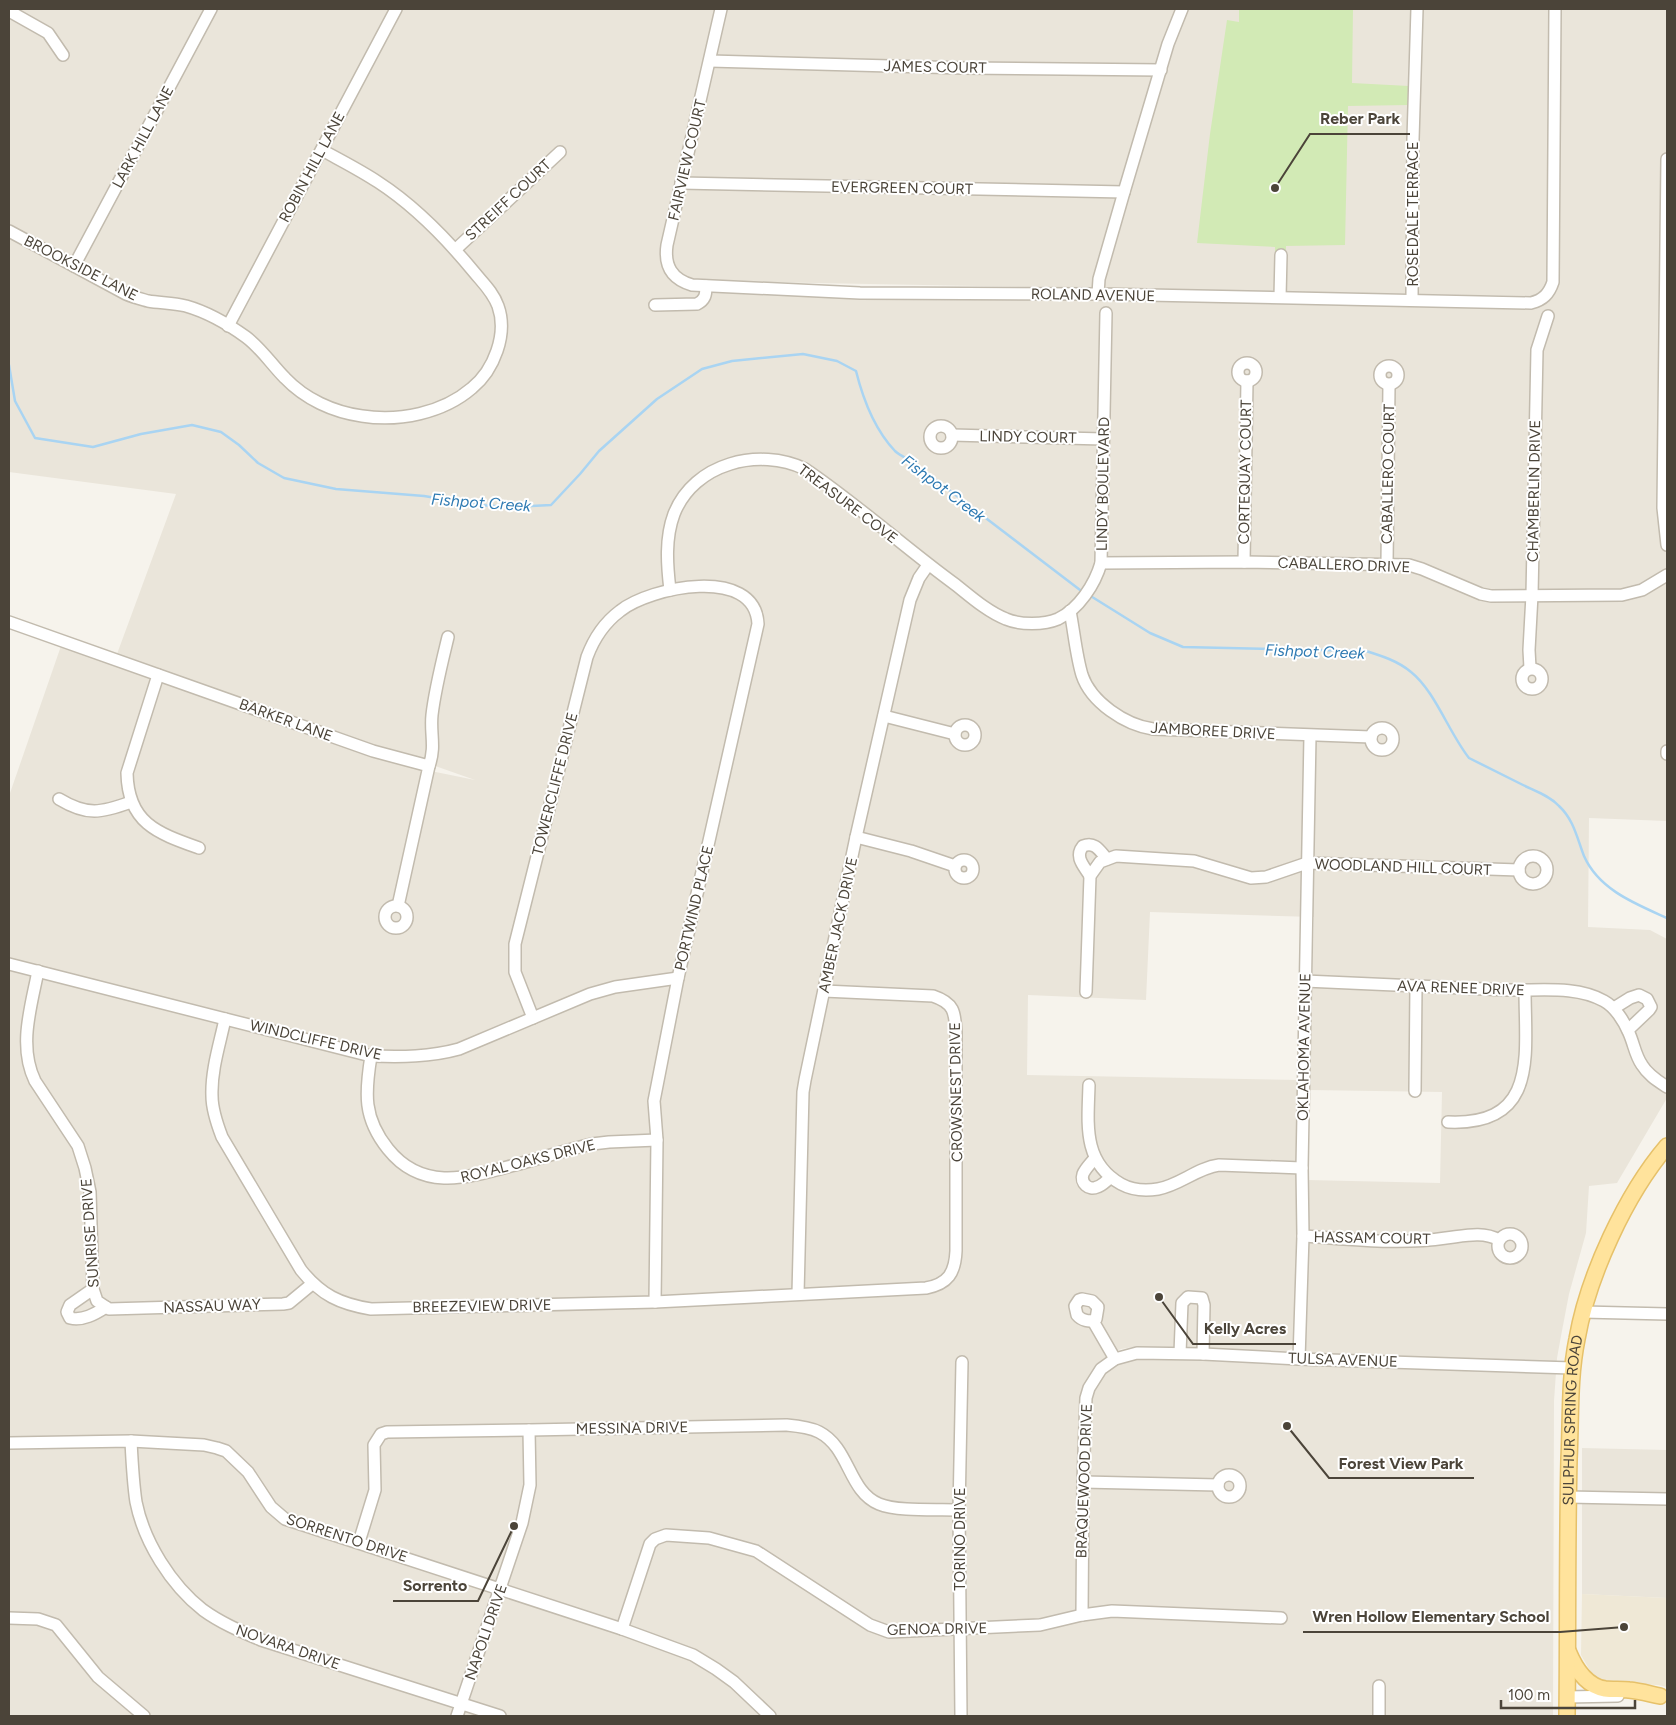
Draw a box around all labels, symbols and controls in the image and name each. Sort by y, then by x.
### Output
street label: JAMES COURT [883,57,987,77]
street label: LARK HILL LANE [108,83,178,191]
street label: FAIRVIEW COURT [664,97,710,222]
callout: Reber Park [1310,103,1410,134]
street label: ROBIN HILL LANE [275,109,349,225]
text: Reber Park [1320,109,1400,128]
street label: ROSEDALE TERRACE [1404,141,1422,287]
street label: STREIFF COURT [461,155,555,244]
street label: EVERGREEN COURT [831,178,974,198]
street label: BROOKSIDE LANE [21,231,141,305]
street label: ROLAND AVENUE [1031,285,1155,305]
street label: CORTEQUAY COURT [1235,399,1255,545]
street label: CABALLERO COURT [1378,403,1398,544]
street label: LINDY BOULEVARD [1093,417,1113,551]
street label: CHAMBERLIN DRIVE [1524,420,1544,562]
street label: LINDY COURT [979,427,1077,447]
water label: Fishpot Creek [898,451,990,527]
street label: TREASURE COVE [795,461,901,547]
water label: Fishpot Creek [430,490,533,516]
street label: CABALLERO DRIVE [1277,554,1411,576]
water label: Fishpot Creek [1265,640,1367,663]
street label: BARKER LANE [237,695,335,745]
street label: TOWERCLIFFE DRIVE [528,710,582,858]
street label: JAMBOREE DRIVE [1150,719,1276,743]
street label: PORTWIND PLACE [671,844,717,972]
street label: WOODLAND HILL COURT [1314,855,1492,879]
street label: AMBER JACK DRIVE [815,856,861,994]
street label: OKLAHOMA AVENUE [1294,973,1314,1121]
street label: AVA RENEE DRIVE [1397,977,1525,999]
street label: WINDCLIFFE DRIVE [248,1016,384,1064]
street label: CROWSNEST DRIVE [946,1022,966,1162]
street label: ROYAL OAKS DRIVE [459,1136,597,1186]
street label: SUNRISE DRIVE [77,1178,103,1288]
street label: HASSAM COURT [1313,1228,1431,1248]
street label: NASSAU WAY [163,1295,261,1317]
street label: BREEZEVIEW DRIVE [412,1296,552,1316]
callout: Kelly Acres [1193,1313,1296,1344]
text: Kelly Acres [1204,1319,1287,1338]
street label: SULPHUR SPRING ROAD [1559,1333,1587,1506]
street label: TULSA AVENUE [1288,1349,1398,1371]
street label: BRAQUEWOOD DRIVE [1072,1403,1096,1559]
street label: MESSINA DRIVE [576,1418,688,1438]
callout: Forest View Park [1329,1447,1474,1478]
text: Forest View Park [1339,1454,1464,1473]
street label: TORINO DRIVE [951,1487,969,1591]
street label: SORRENTO DRIVE [284,1510,410,1566]
callout: Sorrento [393,1570,478,1601]
text: Sorrento [403,1576,467,1595]
street label: NAPOLI DRIVE [461,1581,511,1683]
callout: Wren Hollow Elementary School [1303,1601,1560,1632]
text: Wren Hollow Elementary School [1313,1607,1549,1626]
street label: GENOA DRIVE [887,1619,987,1639]
street label: NOVARA DRIVE [233,1621,343,1673]
scale bar [1501,1678,1635,1710]
text: 100 m [1508,1686,1550,1704]

